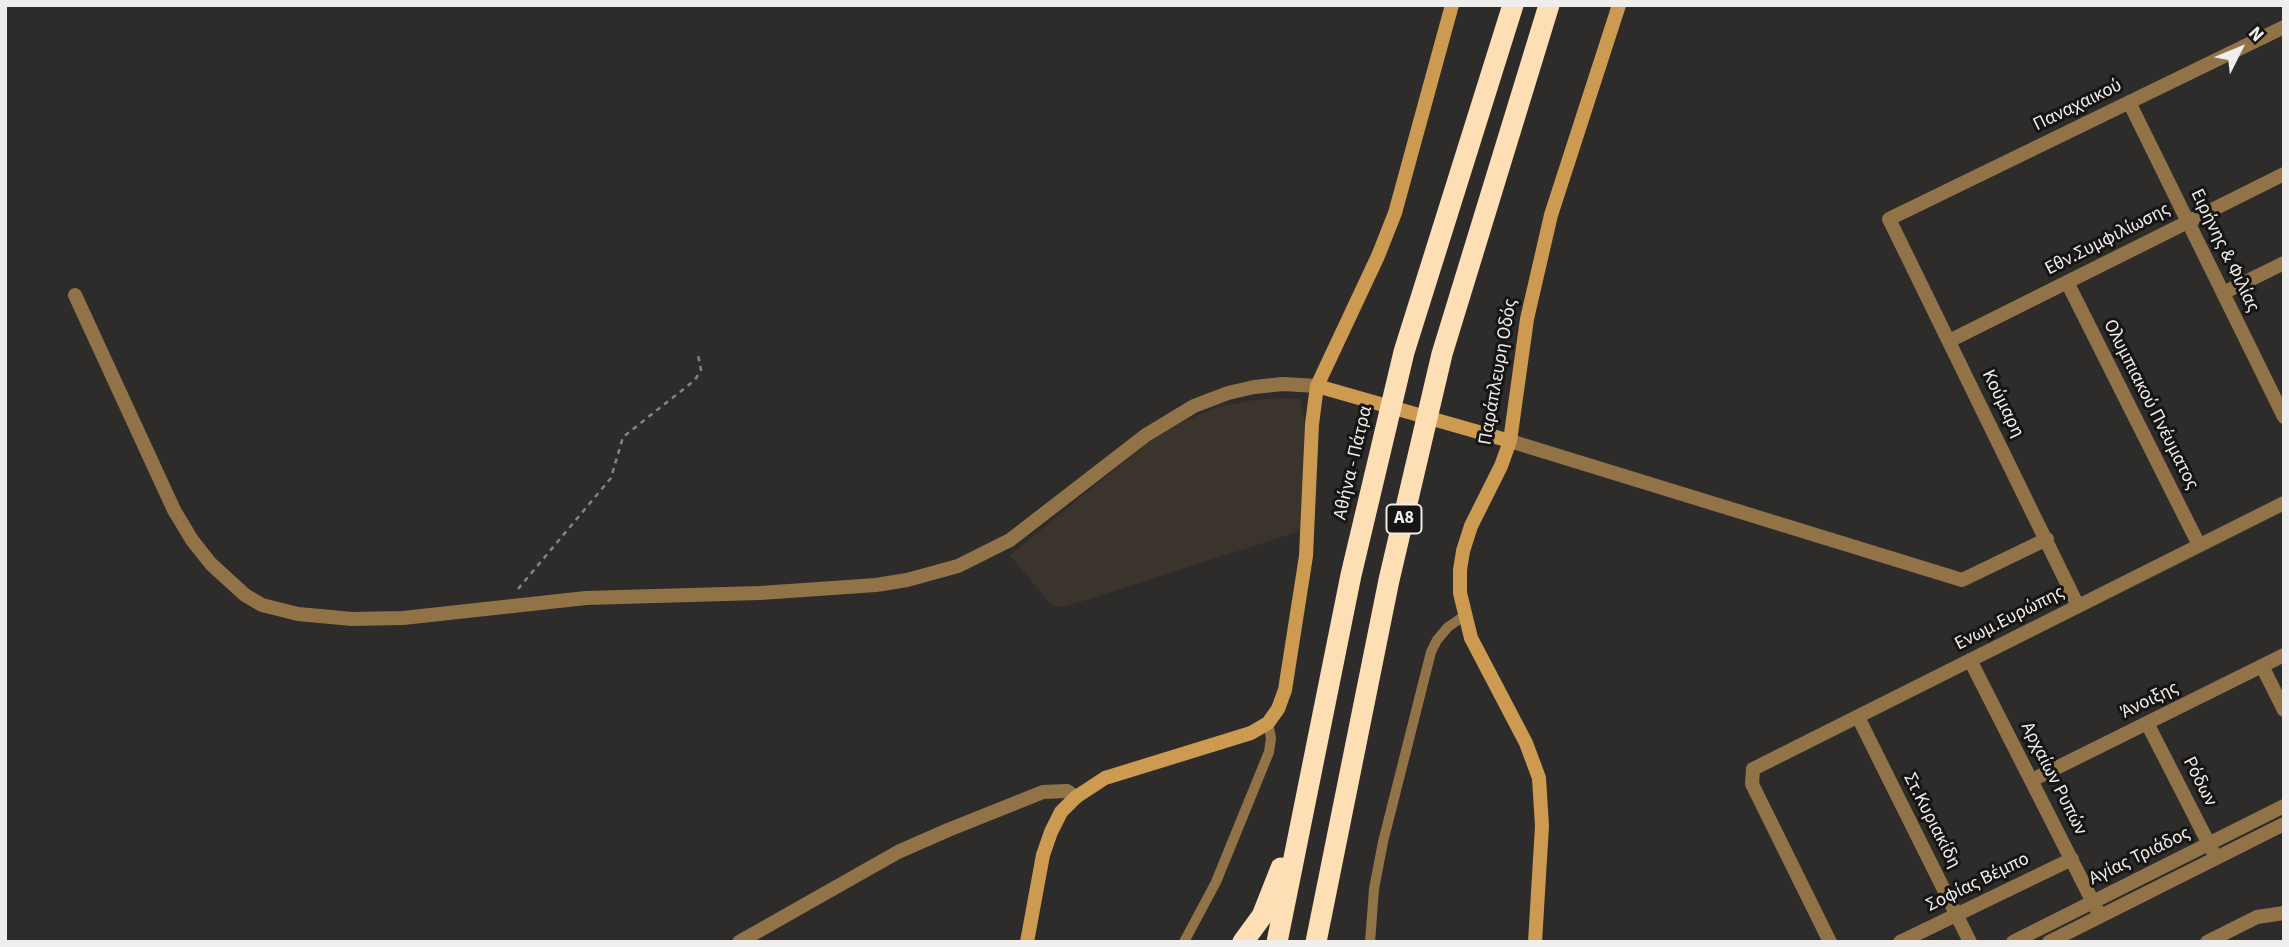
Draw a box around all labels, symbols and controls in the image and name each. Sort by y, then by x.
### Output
north arrow [2205,14,2275,84]
text: N [2242,21,2270,48]
street label: Παναχαικού [2030,75,2126,137]
street label: Ειρήνης & Φιλίας [2184,186,2264,316]
street label: Εθν.Συμφιλίωσης [2042,199,2174,281]
street label: Παράπλευρη Οδός [1475,297,1523,447]
street label: Ολυμπιακού Πνέυματος [2097,316,2203,494]
street label: Κούμαρη [1976,366,2028,442]
street label: Αθήνα - Πάτρα [1330,404,1378,522]
road number: Α8 [1386,504,1422,534]
street label: Ενωμ.Ευρώπης [1951,582,2069,656]
street label: Άνοιξης [2117,677,2183,725]
street label: Αρχαίων Ρυπών [2015,719,2091,839]
street label: Ρόδων [2177,753,2221,811]
street label: Στ.Κυριακίδη [1897,770,1965,872]
street label: Αγίας Τριάδος [2086,823,2194,891]
street label: Σοφίας Βέμπο [1923,848,2033,918]

